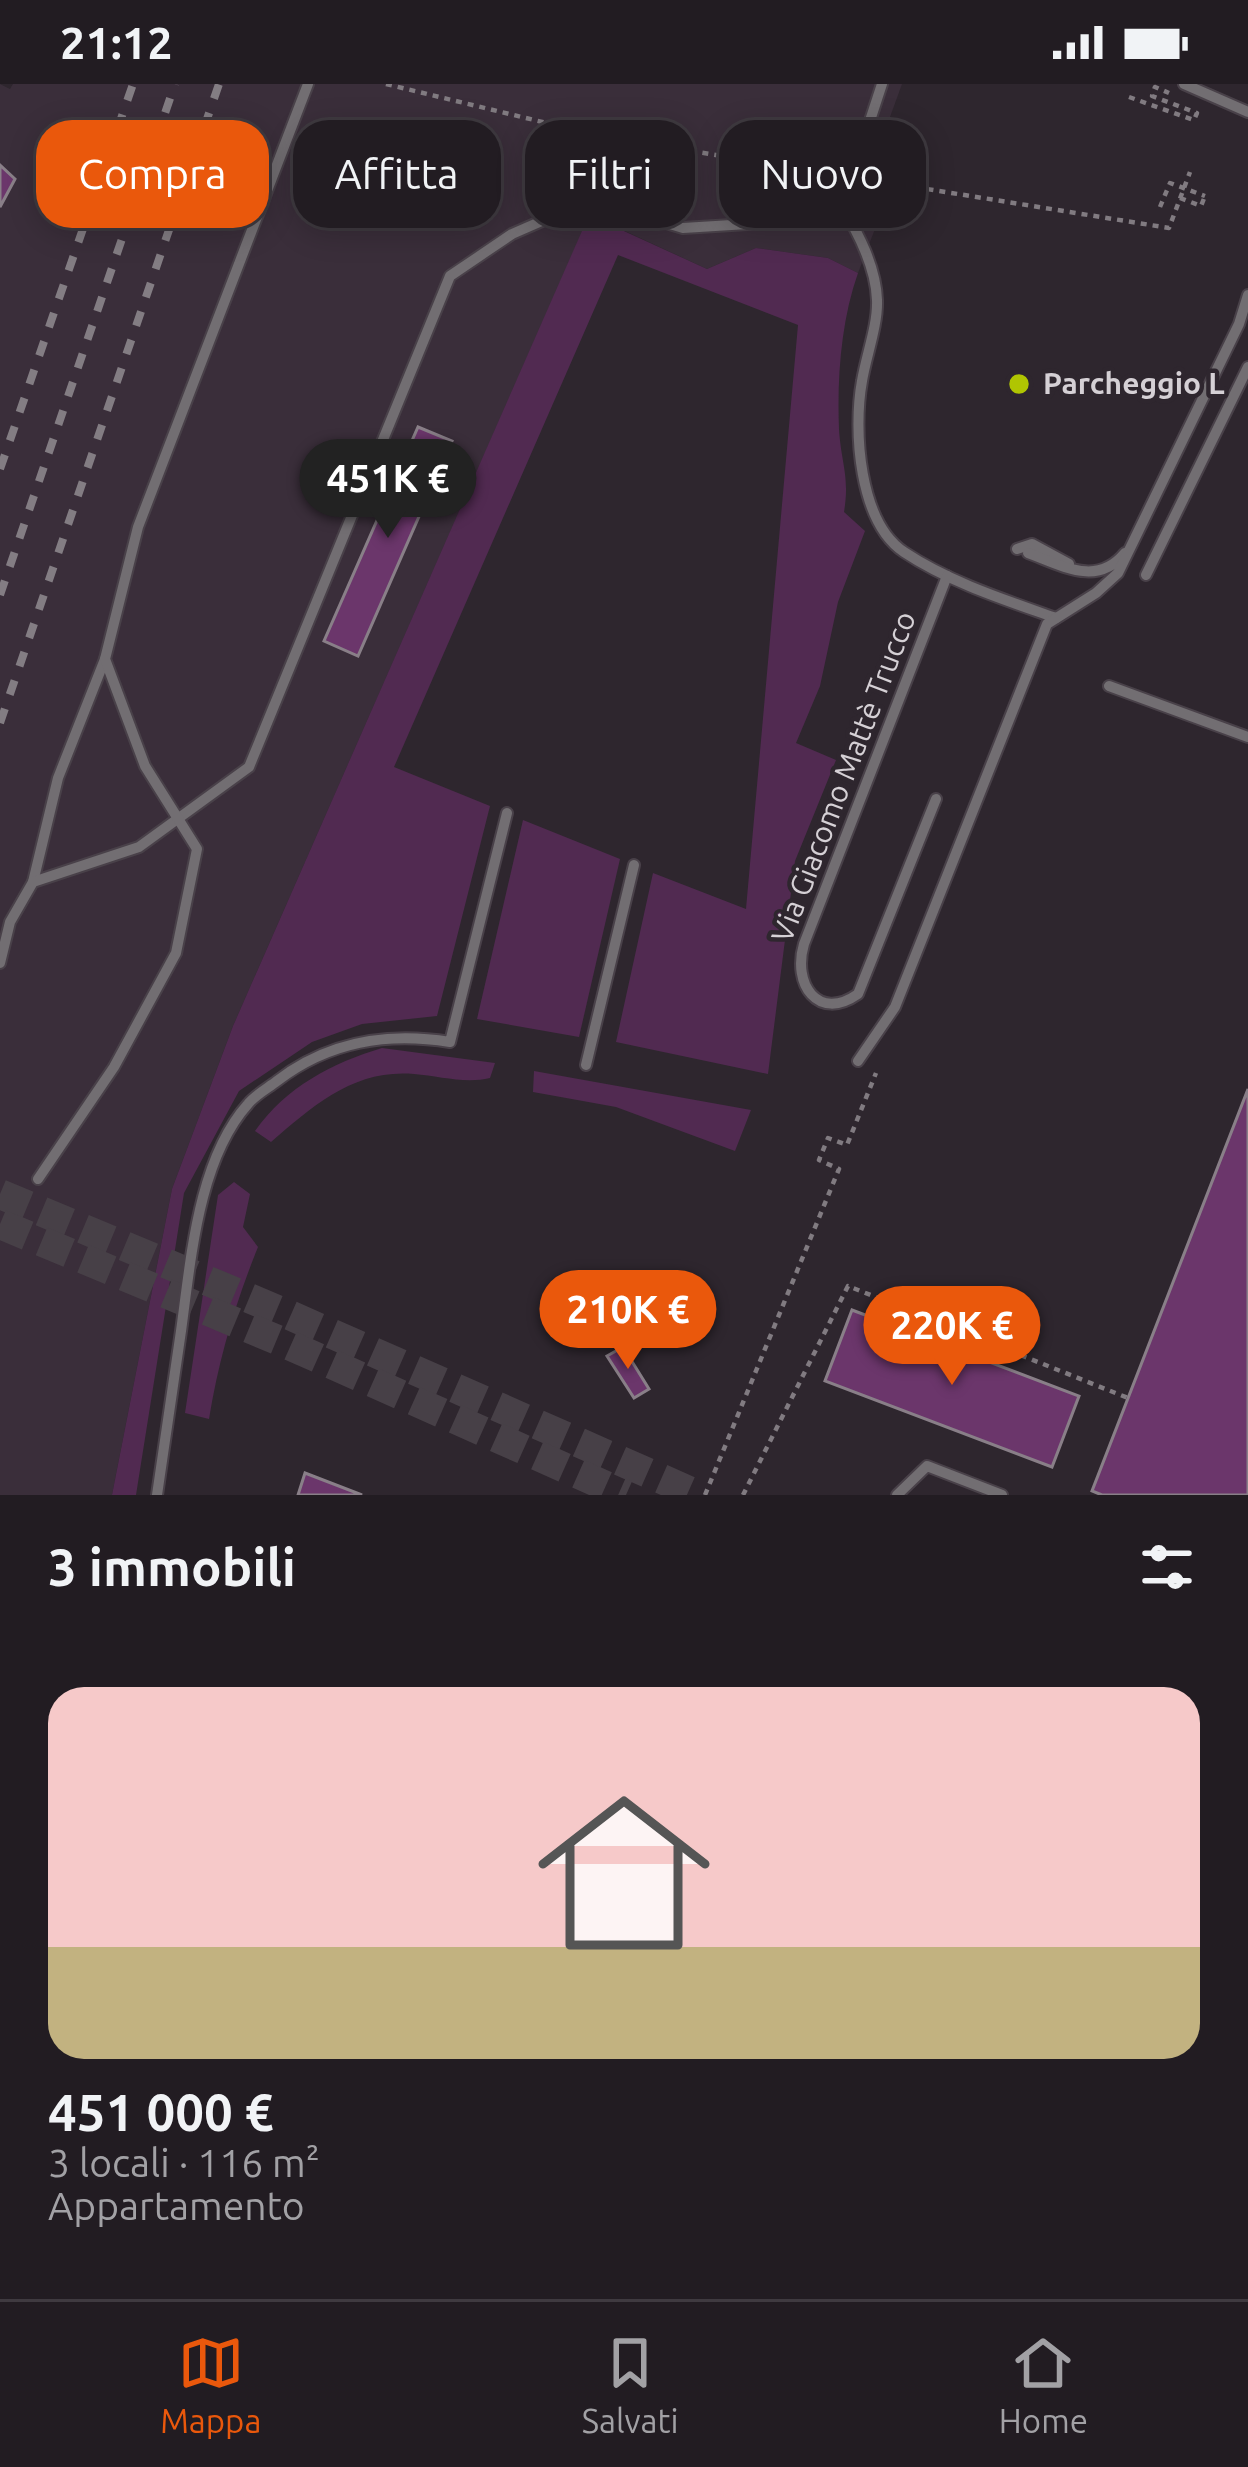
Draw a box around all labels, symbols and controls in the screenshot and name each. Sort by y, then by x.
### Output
text: 21:12 [60,17,173,68]
chip: Compra [36,120,269,228]
chip: Affitta [293,120,501,228]
chip: Filtri [525,120,695,228]
chip: Nuovo [719,120,926,228]
place label: Parcheggio L [1043,366,1225,400]
marker: Parcheggio L [1006,371,1032,397]
pin: 451K € [290,439,486,541]
text: 451K € [326,456,450,499]
street label: Via Giacomo Mattè Trucco [764,606,922,947]
pin: 210K € [530,1270,726,1372]
pin: 220K € [854,1286,1050,1388]
text: 210K € [566,1287,690,1330]
text: 220K € [890,1303,1014,1346]
icon: filters [1134,1534,1200,1600]
text: 3 immobili [48,1538,296,1596]
icon: home [516,1765,732,1981]
text: 451 000 € [48,2083,274,2141]
text: 3 locali · 116 m² [48,2141,320,2184]
text: Appartamento [48,2184,305,2227]
tab: Mappa [160,2330,261,2439]
tab: Salvati [582,2330,679,2439]
tab: Home [999,2330,1088,2439]

